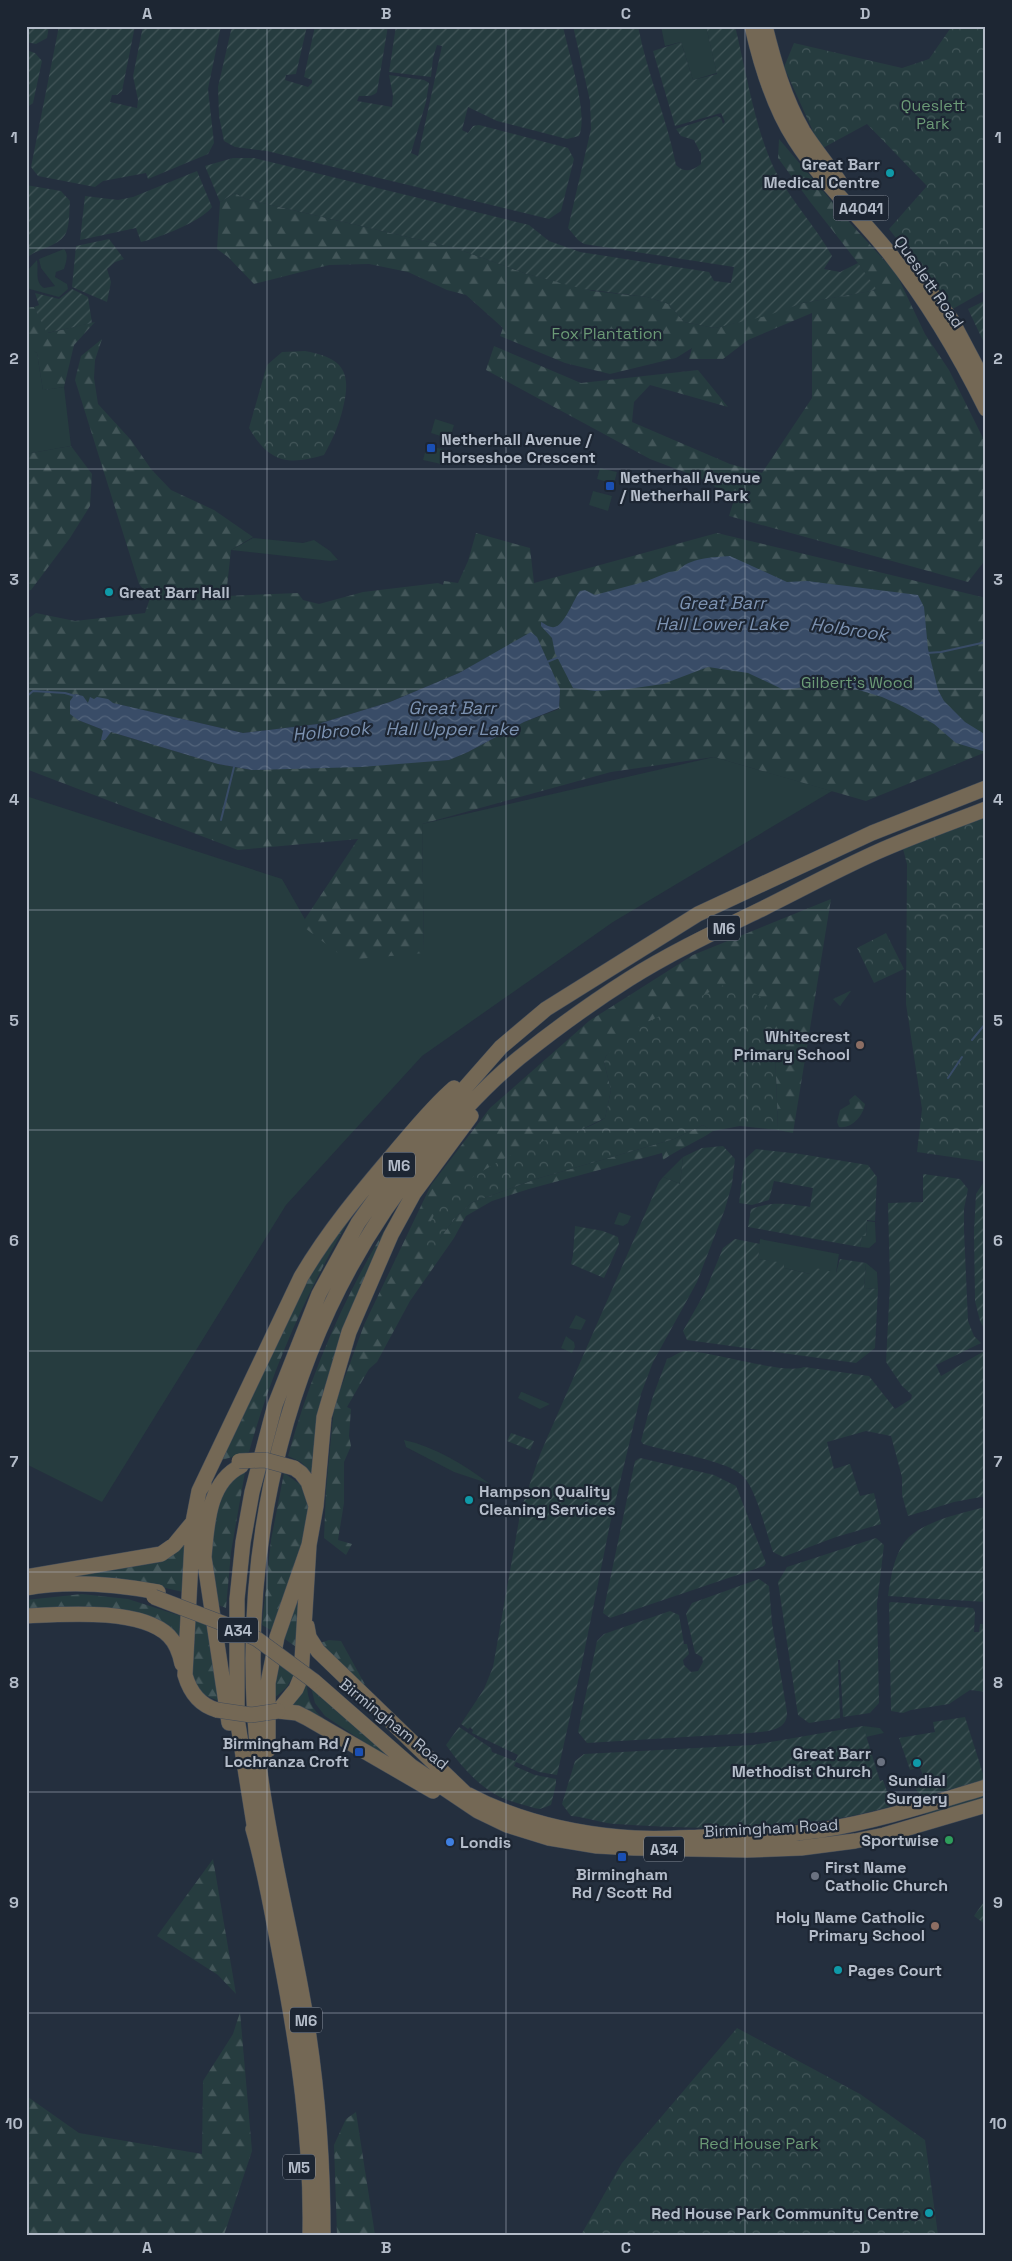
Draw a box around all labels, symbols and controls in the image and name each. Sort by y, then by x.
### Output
text: A [142,3,152,24]
text: B [381,3,391,24]
text: C [621,3,631,24]
text: D [860,3,870,24]
park label: Queslett Park [901,95,965,134]
text: 1 [10,127,18,148]
text: 1 [994,127,1002,148]
place label: Great Barr Medical Centre [764,154,880,193]
marker: Great Barr Medical Centre [884,167,896,179]
road number: A4041 [834,196,888,220]
street label: Queslett Road [890,232,968,332]
park label: Fox Plantation [552,323,662,344]
text: 2 [9,348,19,369]
text: 2 [993,348,1003,369]
place label: Netherhall Avenue / Horseshoe Crescent [441,429,596,468]
marker: Netherhall Avenue / Horseshoe Crescent [425,442,437,454]
place label: Netherhall Avenue / Netherhall Park [619,467,760,506]
marker: Netherhall Avenue / Netherhall Park [604,480,616,492]
text: 3 [9,569,19,590]
text: 3 [993,569,1003,590]
place label: Great Barr Hall [119,582,230,603]
marker: Great Barr Hall [103,586,115,598]
water label: Great Barr Hall Lower Lake [656,591,790,635]
water label: Holbrook [809,612,891,646]
park label: Gilbert's Wood [801,672,913,693]
water label: Great Barr Hall Upper Lake [386,696,520,740]
water label: Holbrook [291,716,373,746]
text: 4 [9,789,19,810]
text: 4 [993,789,1003,810]
road number: M6 [708,916,740,940]
text: 5 [9,1010,19,1031]
text: 5 [993,1010,1003,1031]
place label: Whitecrest Primary School [734,1026,850,1065]
marker: Whitecrest Primary School [854,1039,866,1051]
road number: M6 [383,1152,415,1178]
text: 6 [9,1230,19,1251]
text: 6 [993,1230,1003,1251]
text: 7 [10,1451,19,1472]
text: 7 [994,1451,1003,1472]
place label: Hampson Quality Cleaning Services [479,1481,616,1520]
marker: Hampson Quality Cleaning Services [463,1494,475,1506]
road number: A34 [218,1618,258,1642]
text: 8 [9,1672,19,1693]
text: 8 [993,1672,1003,1693]
street label: Birmingham Road [335,1674,453,1774]
place label: Birmingham Rd / Lochranza Croft [222,1733,350,1772]
place label: Great Barr Methodist Church [732,1743,871,1782]
marker: Birmingham Rd / Lochranza Croft [353,1746,365,1758]
marker: Great Barr Methodist Church [875,1756,887,1768]
marker: Sundial Surgery [911,1757,923,1769]
place label: Sundial Surgery [886,1770,948,1809]
street label: Birmingham Road [703,1814,839,1842]
place label: Sportwise [861,1830,939,1851]
place label: Londis [460,1832,511,1853]
marker: Sportwise [943,1834,955,1846]
marker: Londis [444,1836,456,1848]
road number: A34 [644,1836,684,1862]
marker: Birmingham Rd / Scott Rd [616,1851,628,1863]
place label: First Name Catholic Church [825,1857,948,1896]
place label: Birmingham Rd / Scott Rd [572,1864,672,1903]
marker: First Name Catholic Church [809,1870,821,1882]
text: 9 [9,1892,19,1913]
text: 9 [993,1892,1003,1913]
place label: Holy Name Catholic Primary School [776,1907,925,1946]
marker: Holy Name Catholic Primary School [929,1920,941,1932]
place label: Pages Court [848,1960,942,1981]
marker: Pages Court [832,1964,844,1976]
road number: M6 [290,2008,322,2032]
text: 10 [5,2113,23,2134]
text: 10 [989,2113,1007,2134]
park label: Red House Park [699,2133,819,2154]
road number: M5 [283,2154,315,2180]
place label: Red House Park Community Centre [651,2203,919,2224]
marker: Red House Park Community Centre [923,2207,935,2219]
text: A [142,2237,152,2258]
text: B [381,2237,391,2258]
text: C [621,2237,631,2258]
text: D [860,2237,870,2258]

